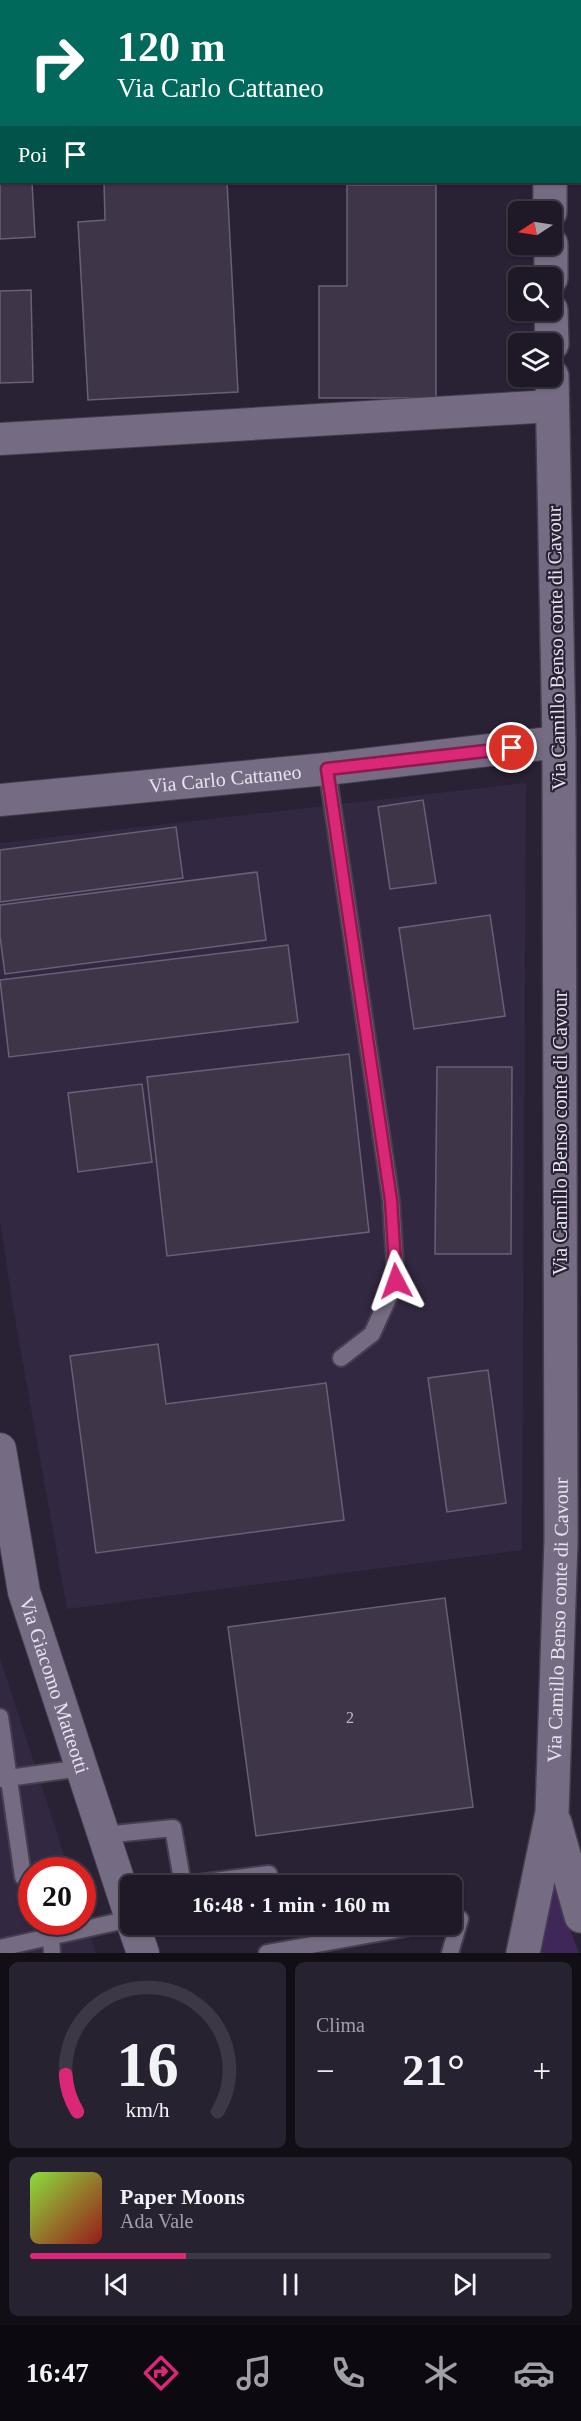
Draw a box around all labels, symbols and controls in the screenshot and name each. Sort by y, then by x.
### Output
icon: right [18,24,96,102]
text: 120 m [117,24,226,70]
text: Via Carlo Cattaneo [117,73,324,103]
icon: arrive [59,138,92,171]
text: Poi [18,142,47,167]
north arrow [508,201,562,255]
map controls [508,201,562,387]
button: search [508,267,562,321]
button: layers [508,333,562,387]
street label: Via Camillo Benso conte di Cavour [543,505,569,791]
pin [486,722,537,773]
icon: arrive [495,731,528,764]
street label: Via Carlo Cattaneo [148,760,302,797]
street label: Via Camillo Benso conte di Cavour [549,990,571,1275]
position arrow [364,1249,428,1313]
street label: Via Camillo Benso conte di Cavour [543,1477,572,1763]
street label: Via Giacomo Matteotti [15,1594,94,1777]
house number: 2 [346,1709,354,1726]
speed limit sign: 20 [18,1857,96,1935]
text: 16:48 · 1 min · 160 m [192,1892,390,1917]
text: Clima [316,2014,365,2036]
text: 16 [116,2030,179,2099]
text: 21° [402,2045,465,2095]
text: − [316,2053,335,2089]
text: + [532,2053,551,2089]
text: km/h [125,2098,170,2122]
text: Paper Moons [120,2184,245,2209]
text: Ada Vale [120,2210,194,2232]
icon: previous [100,2268,133,2301]
icon: pause [274,2268,307,2301]
icon: next [448,2268,481,2301]
icon: directions [140,2352,182,2394]
icon: music [233,2352,275,2394]
icon: phone [327,2352,369,2394]
icon: climate [420,2352,462,2394]
icon: car [513,2352,555,2394]
text: 16:47 [26,2358,89,2388]

